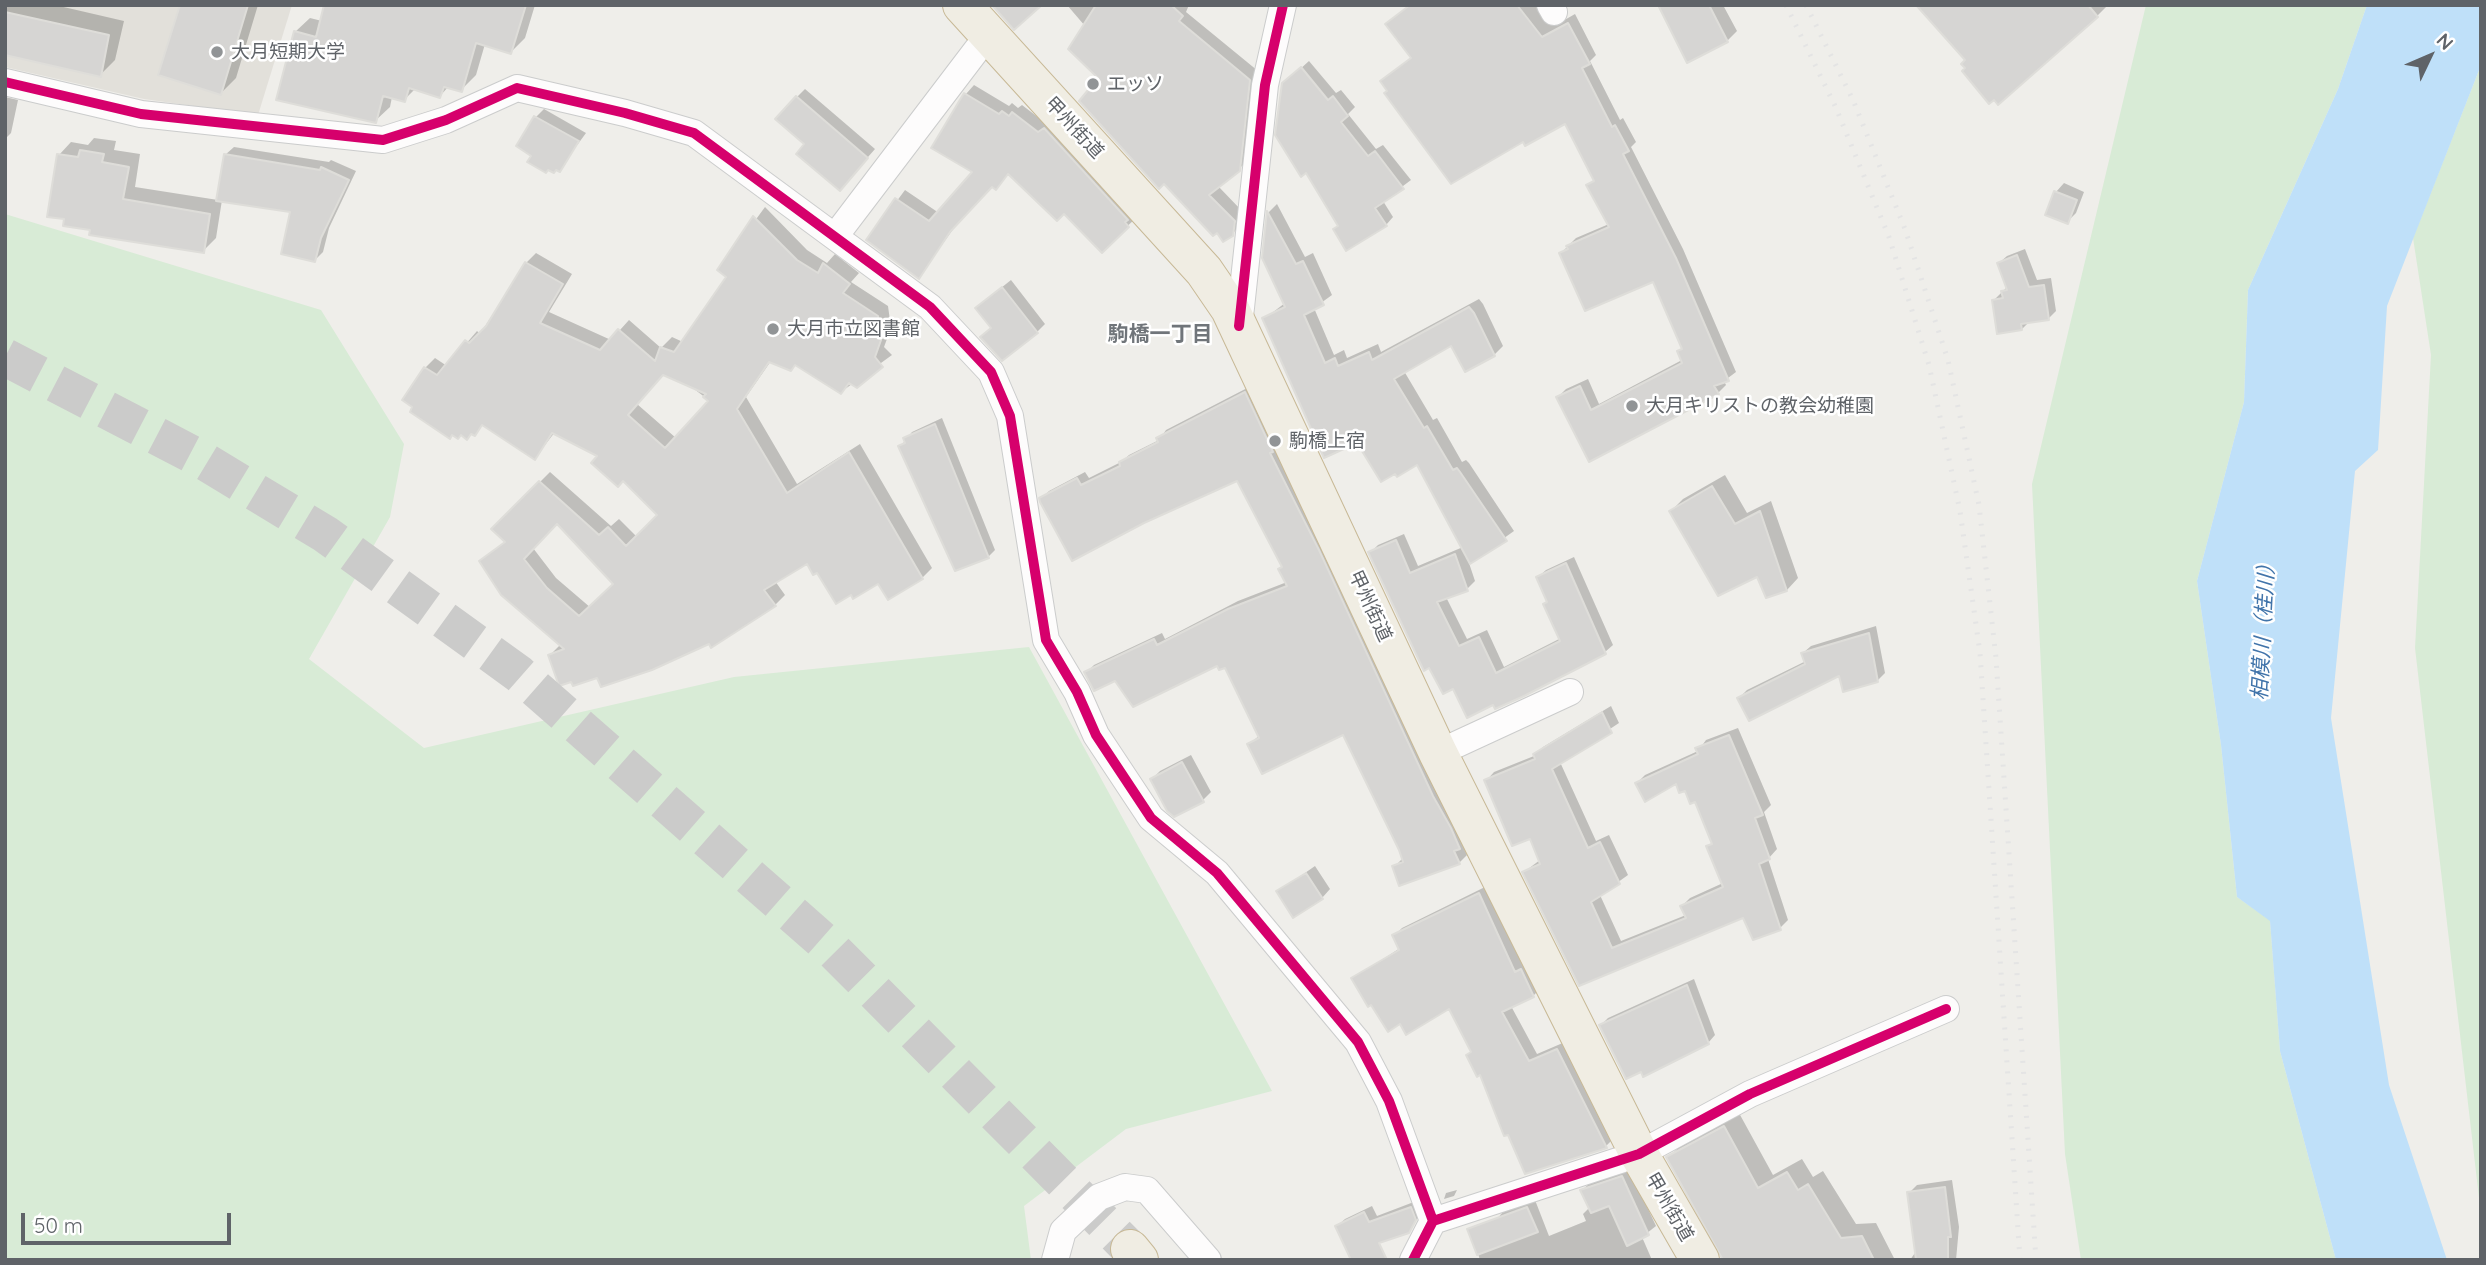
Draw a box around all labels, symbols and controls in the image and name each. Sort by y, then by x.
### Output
north arrow [2395,21,2465,91]
text: N [2432,28,2459,55]
place label: 大月短期大学 [231,41,345,63]
marker: 大月短期大学 [209,44,225,60]
place label: エッソ [1107,73,1164,95]
marker: エッソ [1085,76,1101,92]
street label: 甲州街道 [1040,92,1108,164]
place label: 大月市立図書館 [787,318,920,340]
marker: 大月市立図書館 [765,321,781,337]
district label: 駒橋一丁目 [1108,322,1212,348]
place label: 大月キリストの教会幼稚園 [1646,395,1874,417]
marker: 大月キリストの教会幼稚園 [1624,398,1640,414]
place label: 駒橋上宿 [1289,430,1365,452]
marker: 駒橋上宿 [1267,433,1283,449]
water label: 相模川（桂川） [2248,553,2280,701]
street label: 甲州街道 [1344,567,1396,645]
street label: 甲州街道 [1640,1168,1698,1246]
scale bar [24,1198,234,1242]
text: 50 m [34,1212,83,1238]

